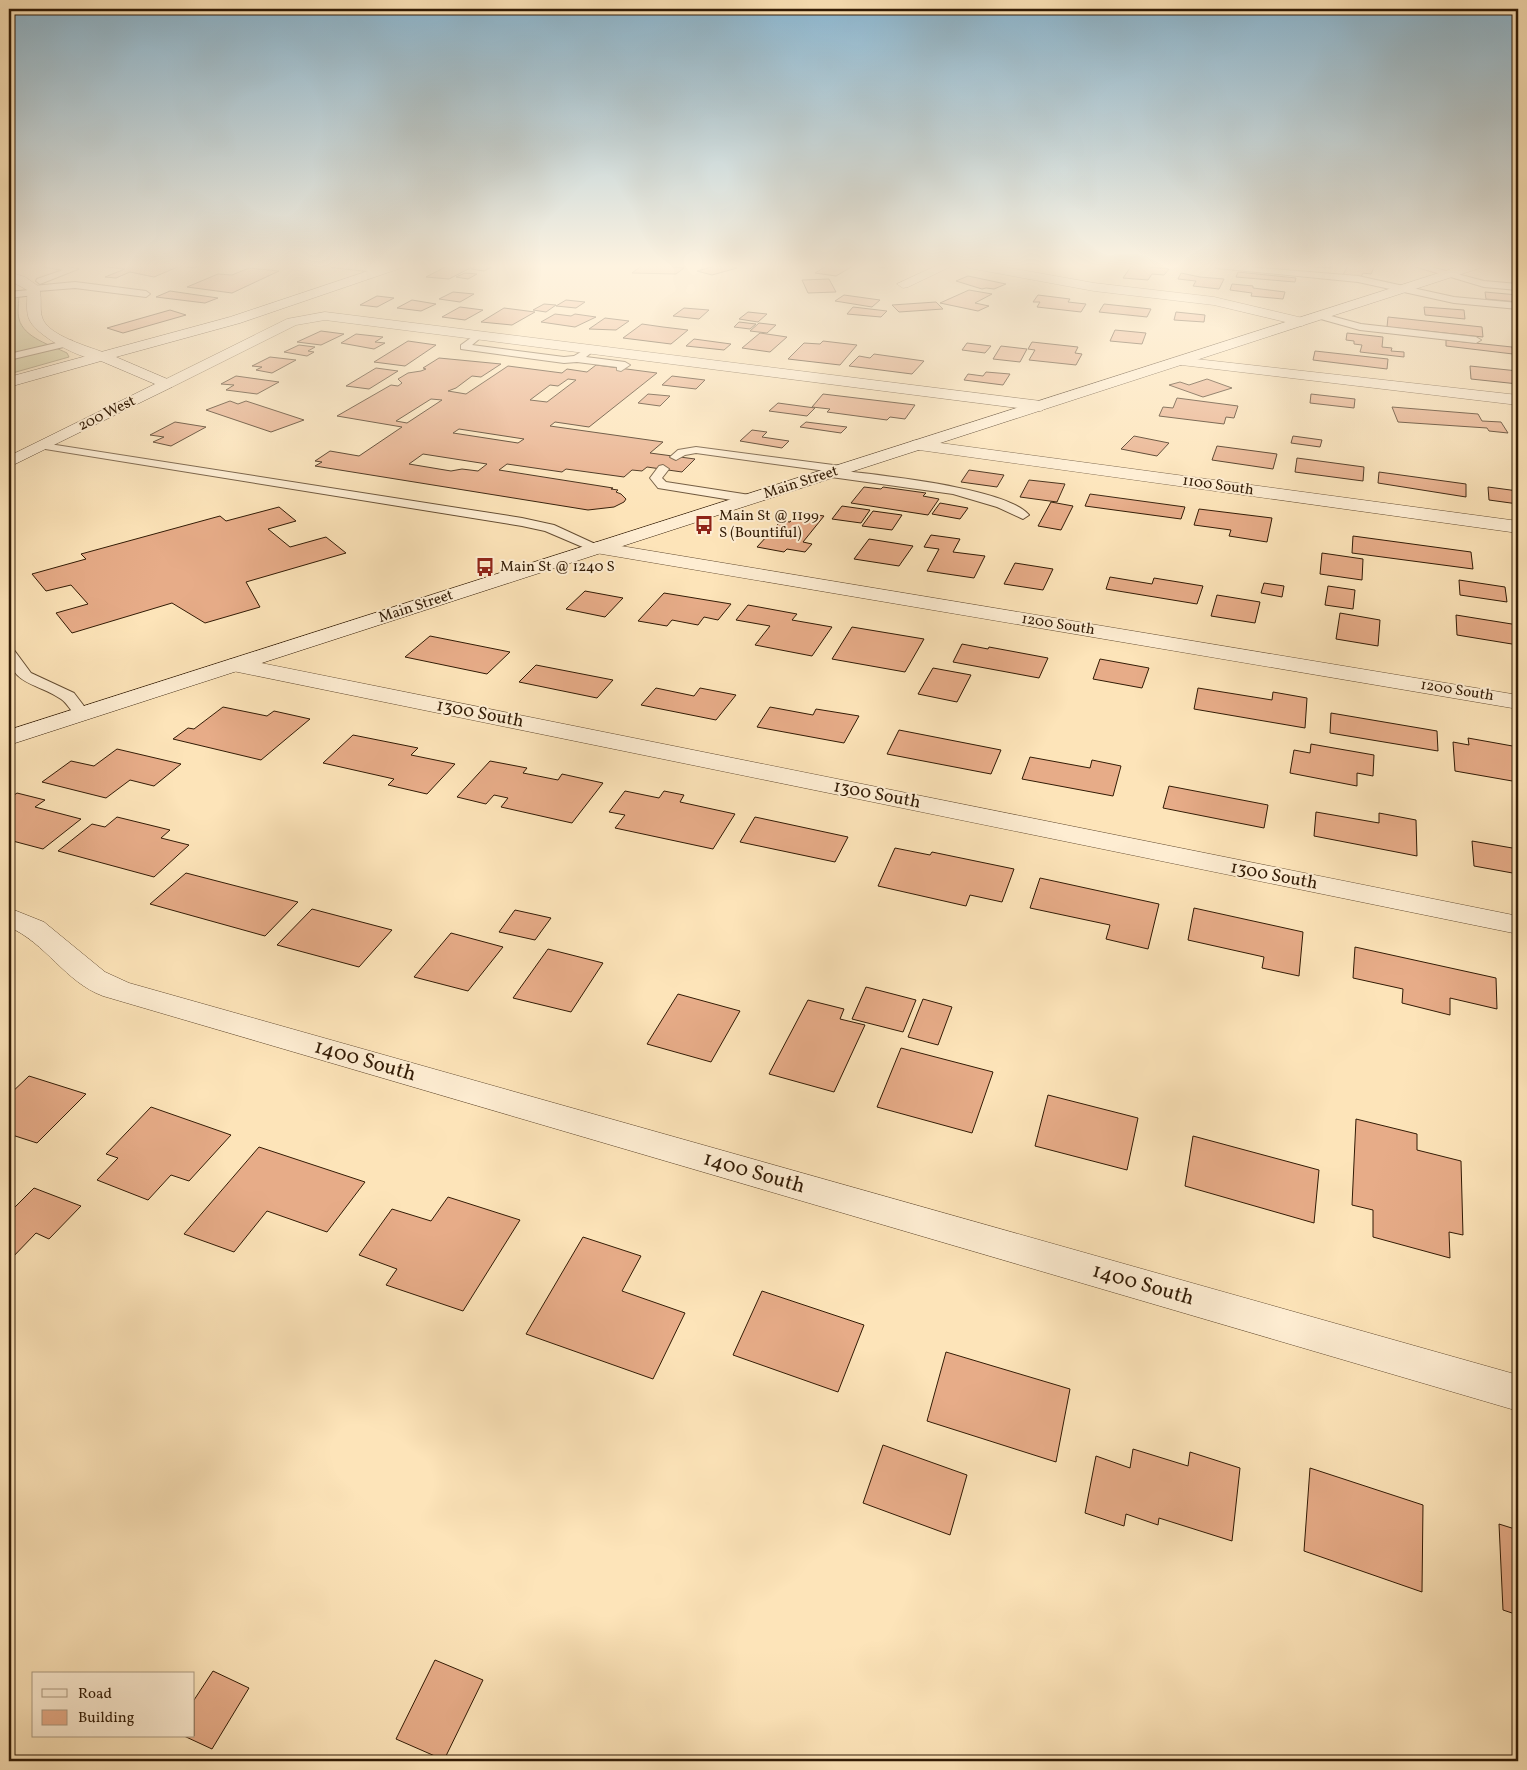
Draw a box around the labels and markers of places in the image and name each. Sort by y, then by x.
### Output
place label: Main St @ 1199 S (Bountiful) [719,506,819,544]
bus stop icon: Main St @ 1199 S (Bountiful) [693,514,715,536]
bus stop icon: Main St @ 1240 S [474,556,496,578]
place label: Main St @ 1240 S [500,557,615,578]

